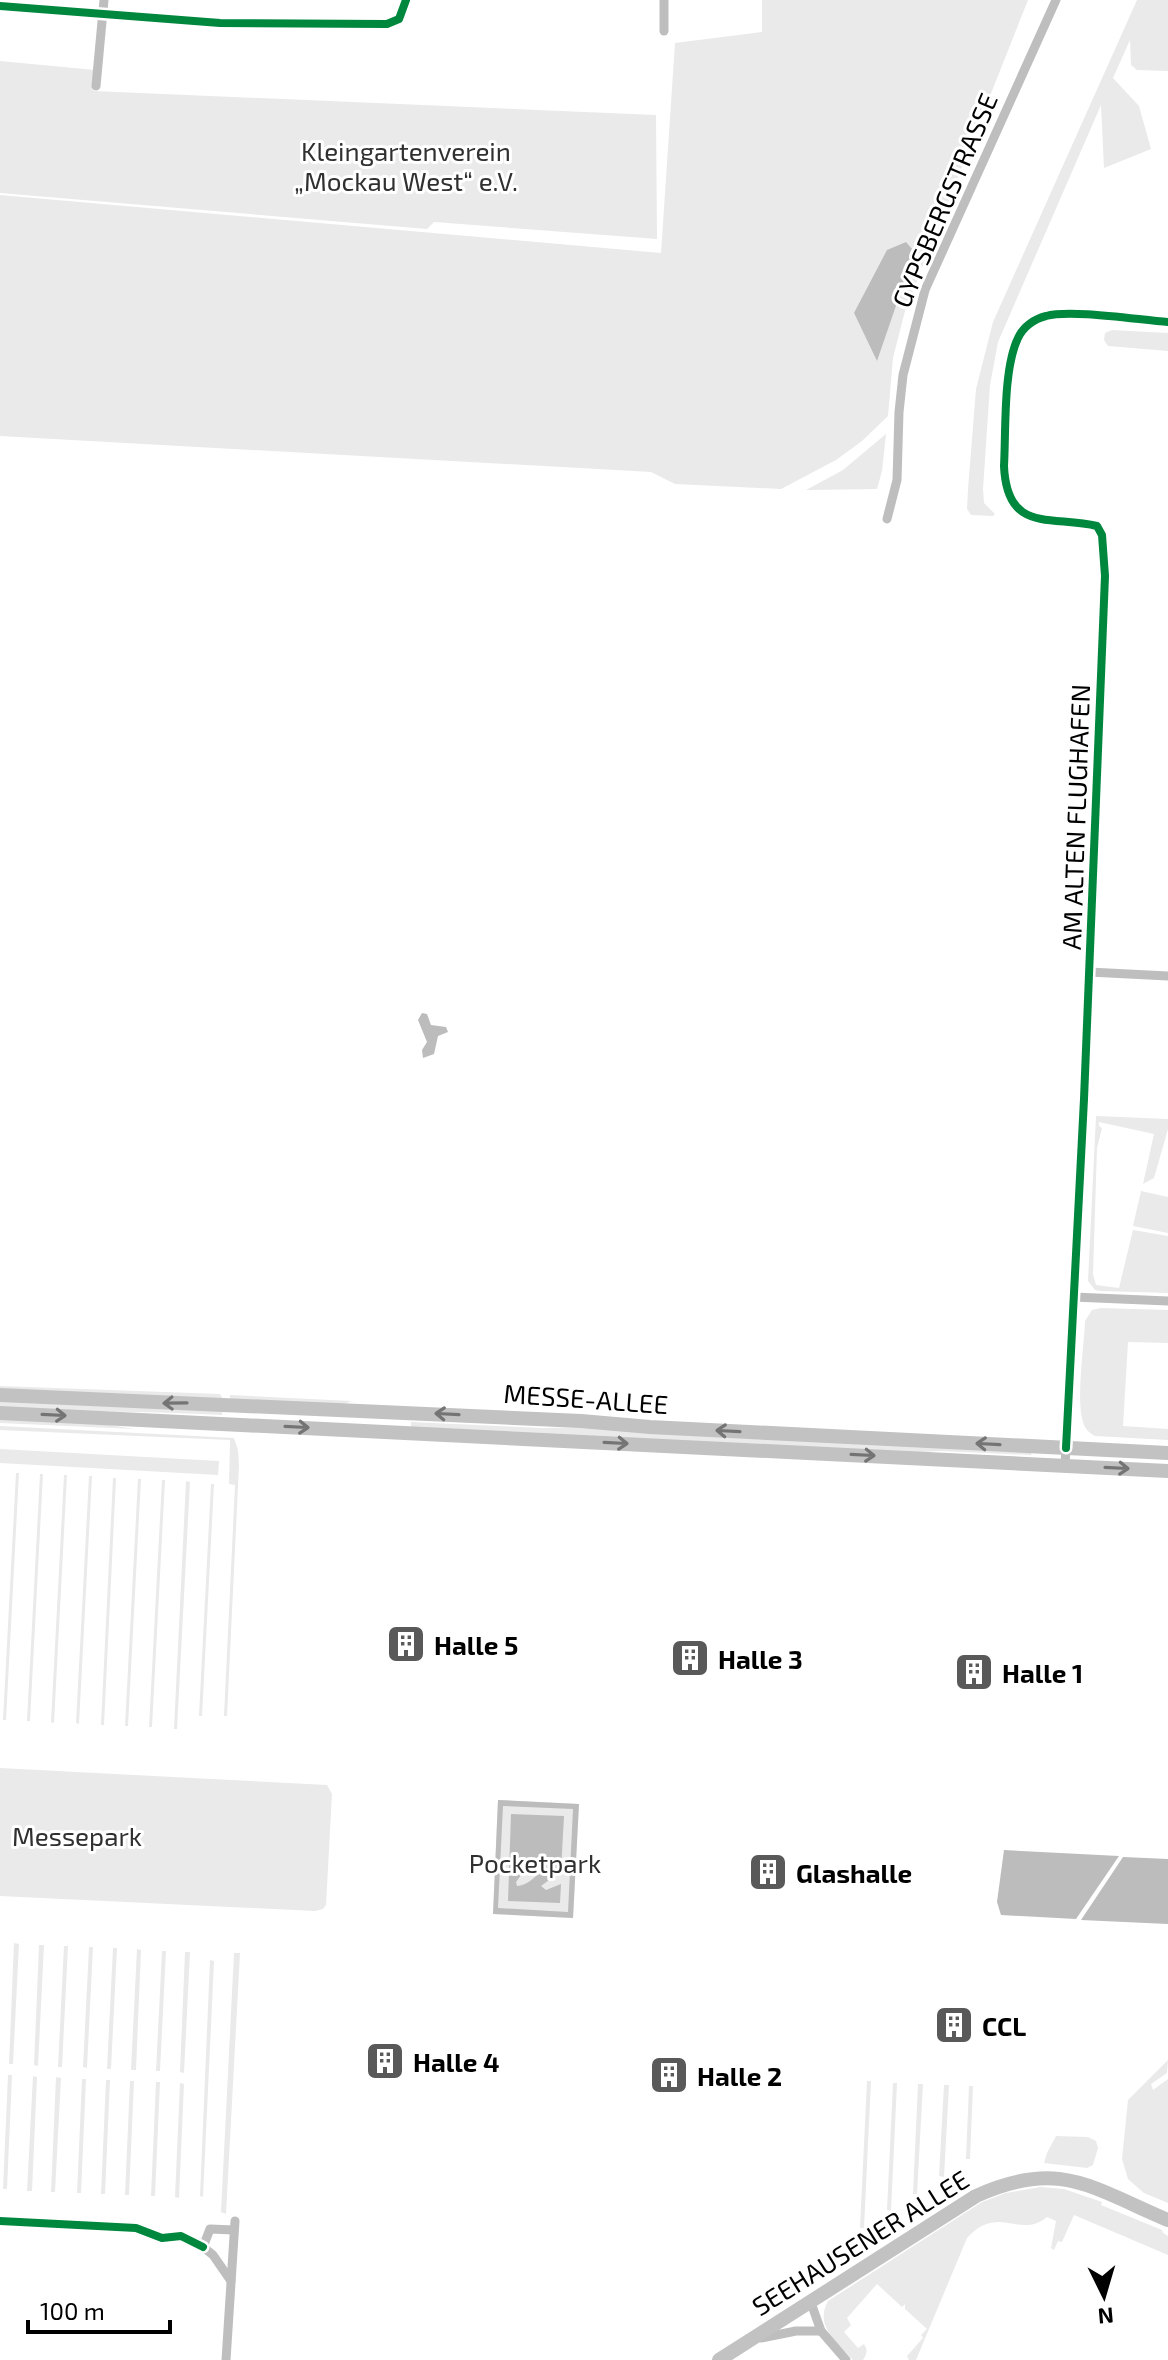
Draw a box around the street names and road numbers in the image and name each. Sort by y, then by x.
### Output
street label: GYPSBERGSTRASSE [885,88,1003,312]
street label: AM ALTEN FLUGHAFEN [1055,684,1095,950]
street label: MESSE-ALLEE [503,1377,669,1419]
street label: SEEHAUSENER ALLEE [746,2163,974,2321]

